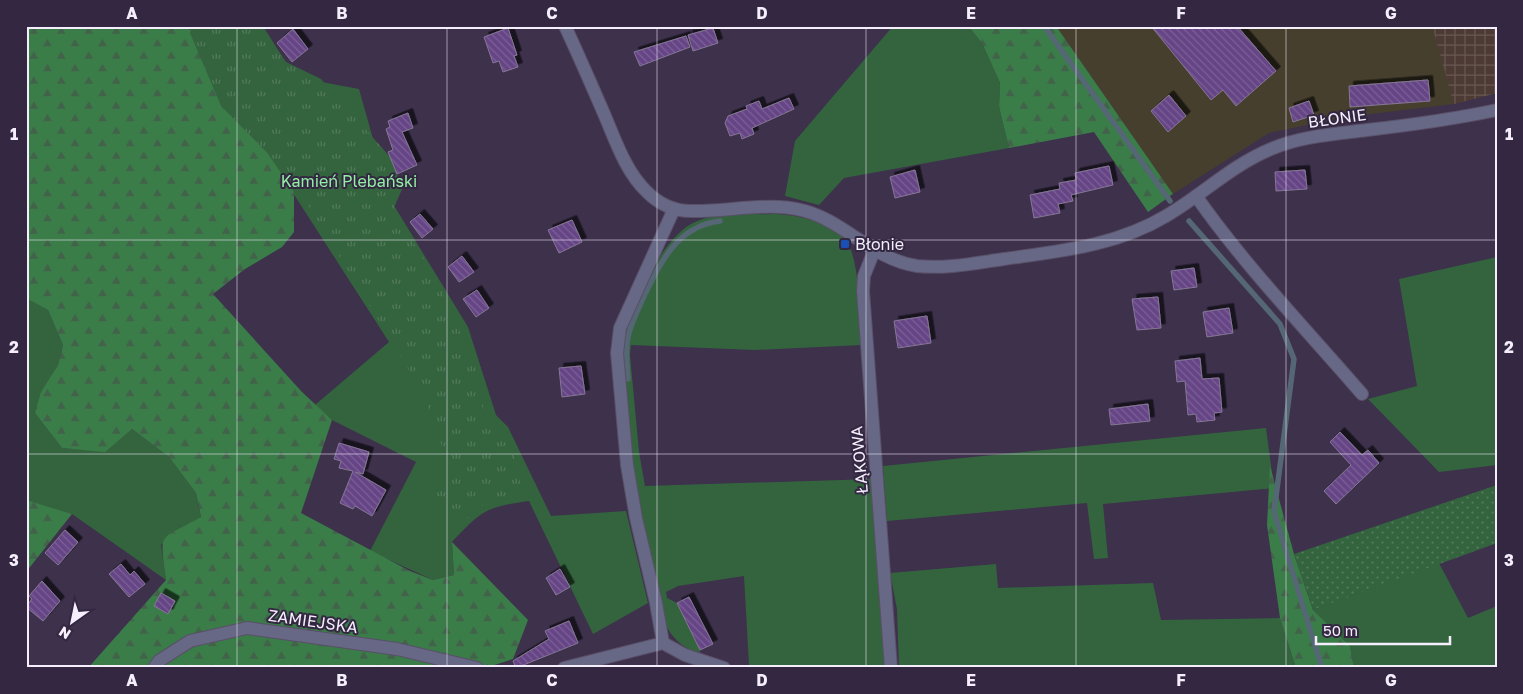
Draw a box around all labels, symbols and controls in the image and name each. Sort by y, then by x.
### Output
text: A [126,3,138,23]
text: B [336,3,348,23]
text: C [546,3,558,23]
text: D [756,3,768,23]
text: E [966,3,976,23]
text: F [1176,3,1186,23]
text: G [1385,3,1397,23]
street label: BŁONIE [1307,104,1367,132]
text: 1 [10,124,18,144]
text: 1 [1505,124,1513,144]
park label: Kamień Plebański [281,171,417,191]
place label: Błonie [855,234,904,254]
marker: Błonie [839,238,851,250]
text: 2 [9,337,19,357]
text: 2 [1504,337,1514,357]
street label: ŁĄKOWA [846,425,872,495]
text: 3 [9,550,19,570]
text: 3 [1504,550,1514,570]
north arrow [48,596,98,646]
street label: ZAMIEJSKA [267,605,359,637]
scale bar [1316,614,1449,646]
text: 50 m [1323,621,1358,639]
text: N [56,623,74,643]
text: A [126,670,138,690]
text: B [336,670,348,690]
text: C [546,670,558,690]
text: D [756,670,768,690]
text: E [966,670,976,690]
text: F [1176,670,1186,690]
text: G [1385,670,1397,690]

